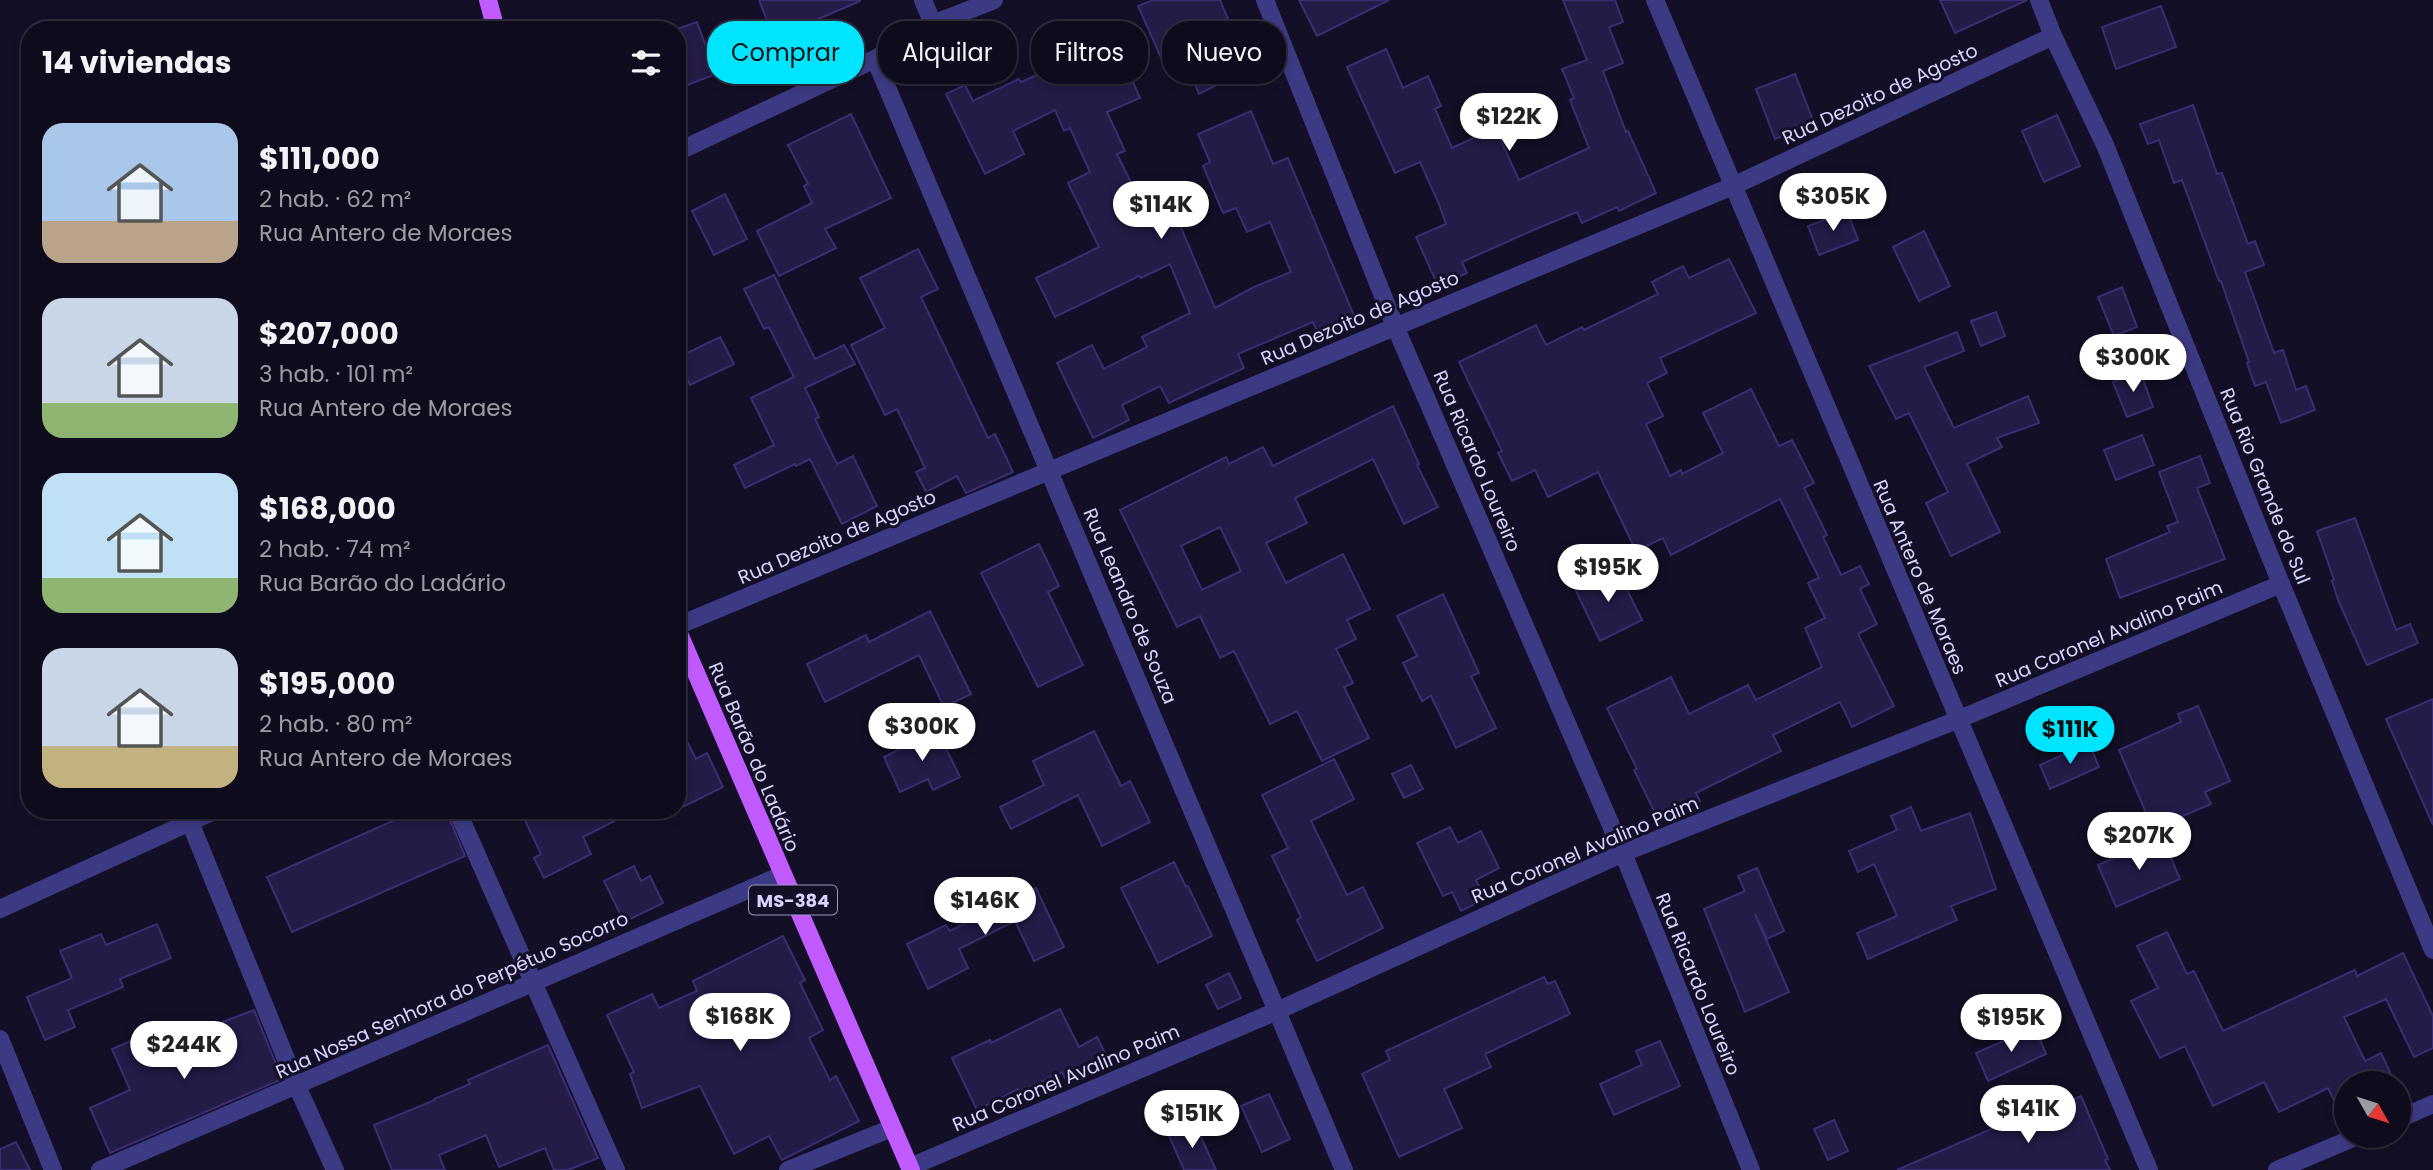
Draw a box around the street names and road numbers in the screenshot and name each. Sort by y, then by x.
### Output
street label: Rua Dezoito de Agosto [1778,37,1982,151]
street label: Rua Dezoito de Agosto [1257,264,1463,372]
street label: Rua Ricardo Loureiro [1427,366,1527,556]
street label: Rua Rio Grande do Sul [2213,384,2317,588]
street label: Rua Antero de Moraes [1867,475,1973,679]
street label: Rua Dezoito de Agosto [734,483,940,591]
street label: Rua Leandro de Souza [1076,504,1184,708]
street label: Rua Coronel Avalino Paim [1991,574,2227,694]
street label: Rua Barão do Ladário [702,658,806,856]
street label: Rua Coronel Avalino Paim [1467,790,1703,910]
road number: MS-384 [749,886,837,915]
street label: Rua Ricardo Loureiro [1649,889,1747,1079]
street label: Rua Nossa Senhora do Perpétuo Socorro [271,905,633,1085]
street label: Rua Coronel Avalino Paim [948,1018,1184,1138]

